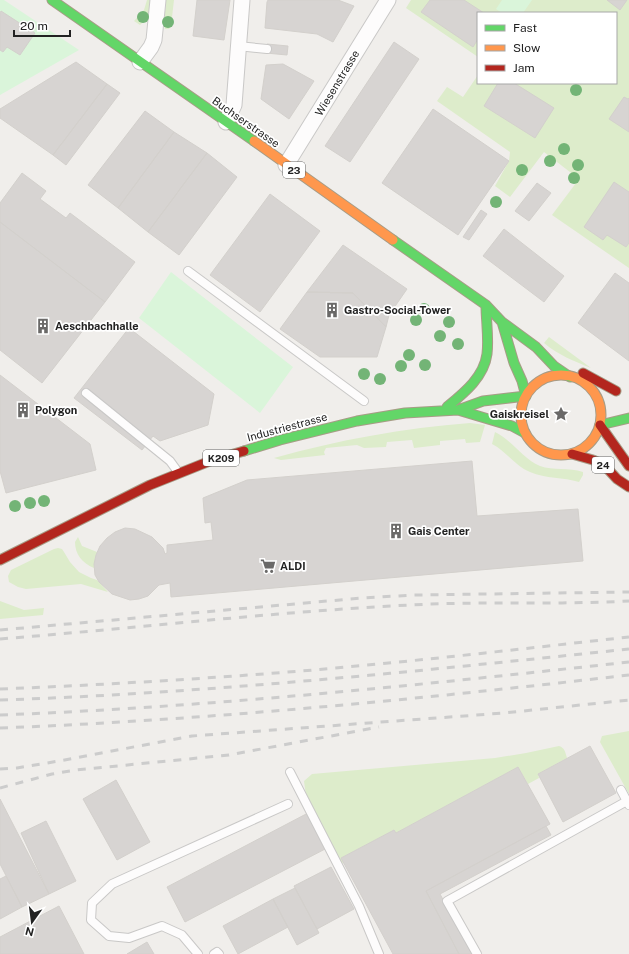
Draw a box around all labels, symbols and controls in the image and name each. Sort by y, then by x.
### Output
scale bar [14,12,70,38]
legend [477,12,617,84]
text: 20 m [20,19,48,33]
text: Fast [513,21,538,35]
text: Slow [513,41,541,55]
street label: Wiesenstrasse [313,48,361,118]
text: Jam [513,61,535,75]
street label: Buchserstrasse [210,94,282,150]
road number: 23 [283,162,305,178]
building icon: Gastro-Social-Tower [323,301,341,319]
place label: Gastro-Social-Tower [344,304,451,316]
building icon: Aeschbachhalle [34,317,52,335]
place label: Aeschbachhalle [55,320,139,332]
building icon: Polygon [14,401,32,419]
place label: Polygon [35,404,77,416]
place icon: Gaiskreisel [552,405,570,423]
place label: Gaiskreisel [490,408,549,420]
street label: Industriestrasse [246,411,328,443]
road number: K209 [203,450,239,466]
road number: 24 [592,457,614,473]
building icon: Gais Center [387,522,405,540]
place label: Gais Center [408,525,470,537]
supermarket icon: ALDI [259,557,277,575]
place label: ALDI [280,560,306,572]
north arrow [12,902,52,942]
text: N [24,925,35,939]

